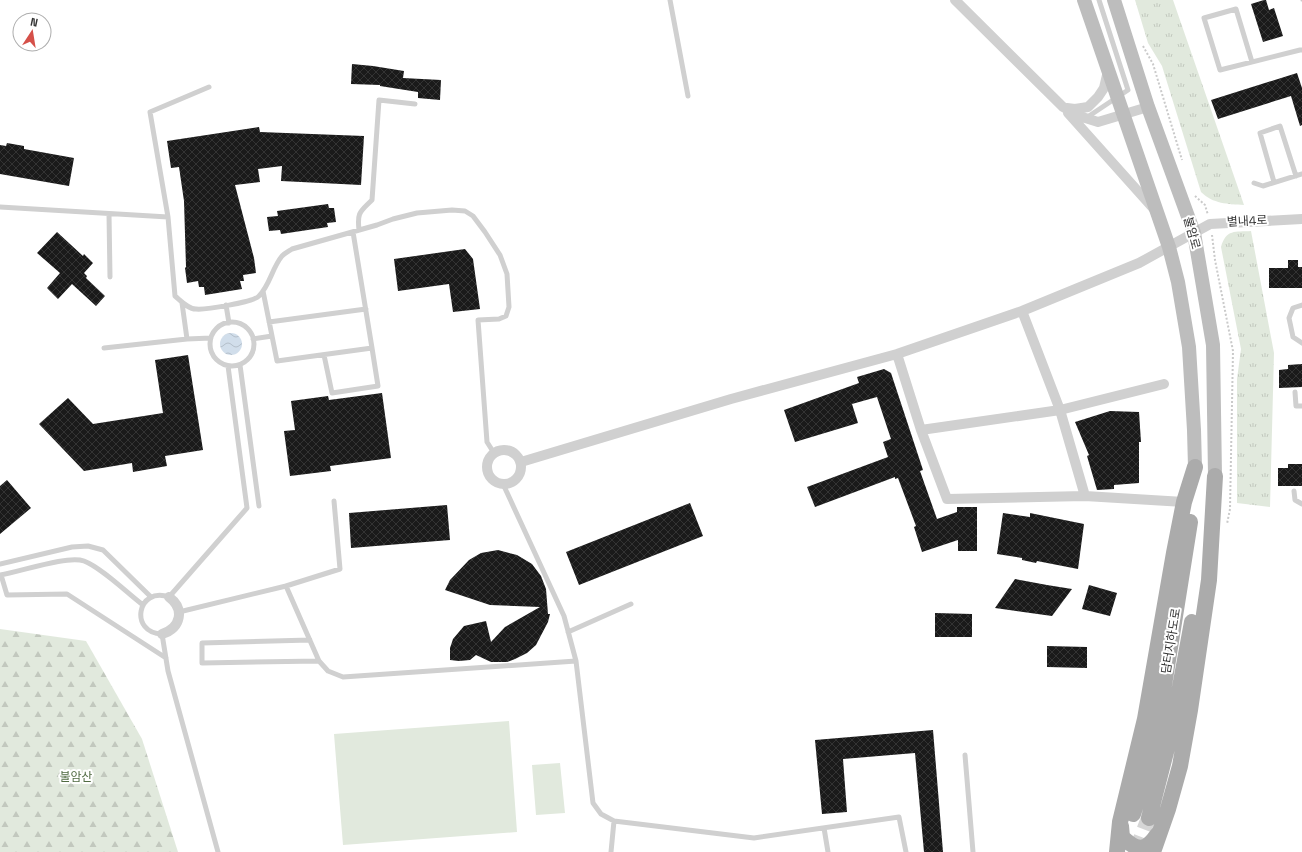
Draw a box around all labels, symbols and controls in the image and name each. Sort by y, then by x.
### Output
north arrow [12,12,52,52]
text: N [29,15,39,30]
street label: 별내4로 [1226,212,1268,230]
street label: 불암로 [1180,215,1204,251]
street label: 담터지하도로 [1158,607,1184,675]
park label: 불암산 [59,769,93,785]

